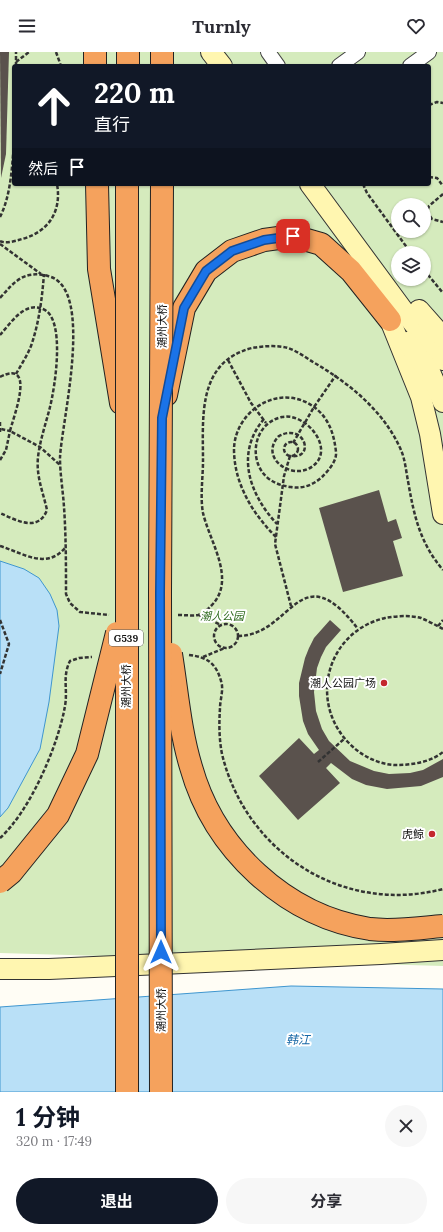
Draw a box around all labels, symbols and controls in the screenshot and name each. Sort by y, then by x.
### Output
icon: menu [16,15,38,37]
text: Turnly [192,15,251,38]
icon: heart [405,15,427,37]
text: 220 m [94,75,175,111]
icon: ahead [28,80,80,132]
text: 直行 [94,113,130,136]
icon: arrive [66,156,88,178]
text: 然后 [28,159,58,178]
map controls [391,198,431,286]
button: search [391,198,431,238]
pin [276,219,310,253]
icon: arrive [282,225,304,247]
button: layers [391,246,431,286]
street label: 潮州大桥 [155,304,169,348]
park label: 潮人公园 [200,609,246,623]
road number: G539 [109,630,143,646]
street label: 潮州大桥 [119,664,133,708]
place label: 潮人公园广场 [310,676,376,690]
marker: 潮人公园广场 [379,678,389,688]
place label: 虎鲸 [402,827,424,841]
marker: 虎鲸 [427,829,437,839]
position arrow [140,931,182,973]
street label: 潮州大桥 [154,988,168,1032]
water label: 韩江 [286,1032,312,1047]
text: 1 分钟 [16,1102,80,1133]
button: close [385,1105,427,1147]
text: 320 m · 17:49 [16,1133,92,1150]
button: 退出 [16,1178,218,1224]
button: 分享 [226,1178,427,1224]

